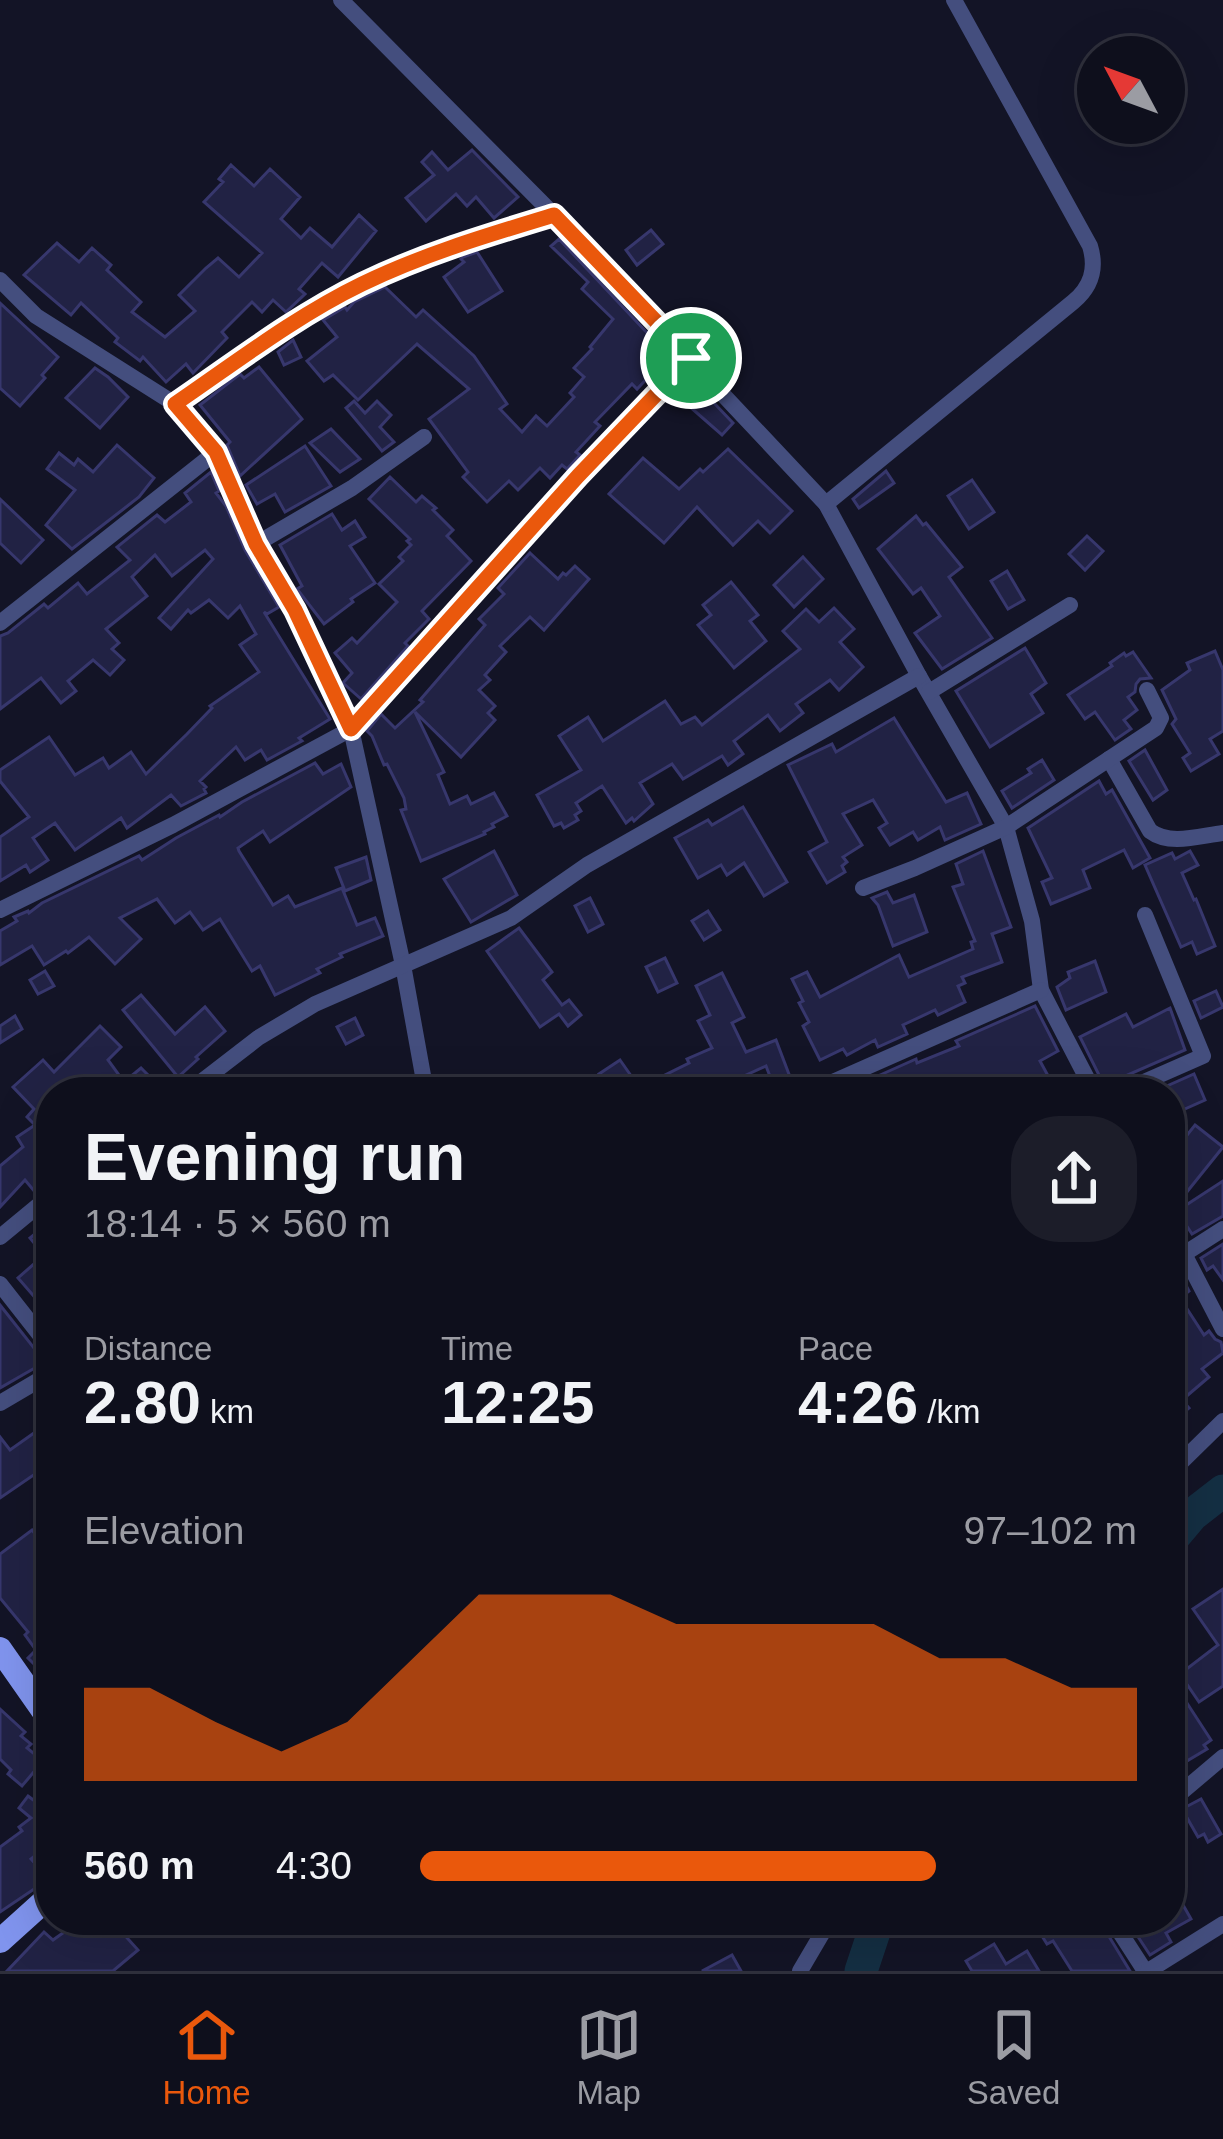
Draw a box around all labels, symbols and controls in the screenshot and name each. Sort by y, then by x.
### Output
north arrow [1077,36,1185,144]
map controls [1077,36,1185,144]
pin [640,307,742,409]
icon: arrive [658,325,724,391]
button: share [1011,1116,1137,1242]
text: Evening run [84,1120,465,1194]
text: 18:14 · 5 × 560 m [84,1202,391,1245]
text: Distance [84,1330,212,1367]
text: Time [441,1330,513,1367]
text: Pace [798,1330,873,1367]
text: 2.80 [84,1369,201,1436]
text: 12:25 [441,1369,594,1436]
text: 4:26 [798,1369,918,1436]
text: km [201,1393,254,1430]
text: /km [918,1393,980,1430]
text: Elevation [84,1509,244,1552]
text: 97–102 m [964,1509,1137,1552]
text: 560 m [84,1844,195,1887]
text: 4:30 [276,1844,352,1887]
tab: Home [163,2002,251,2112]
tab: Map [576,2002,642,2112]
tab: Saved [967,2002,1060,2112]

